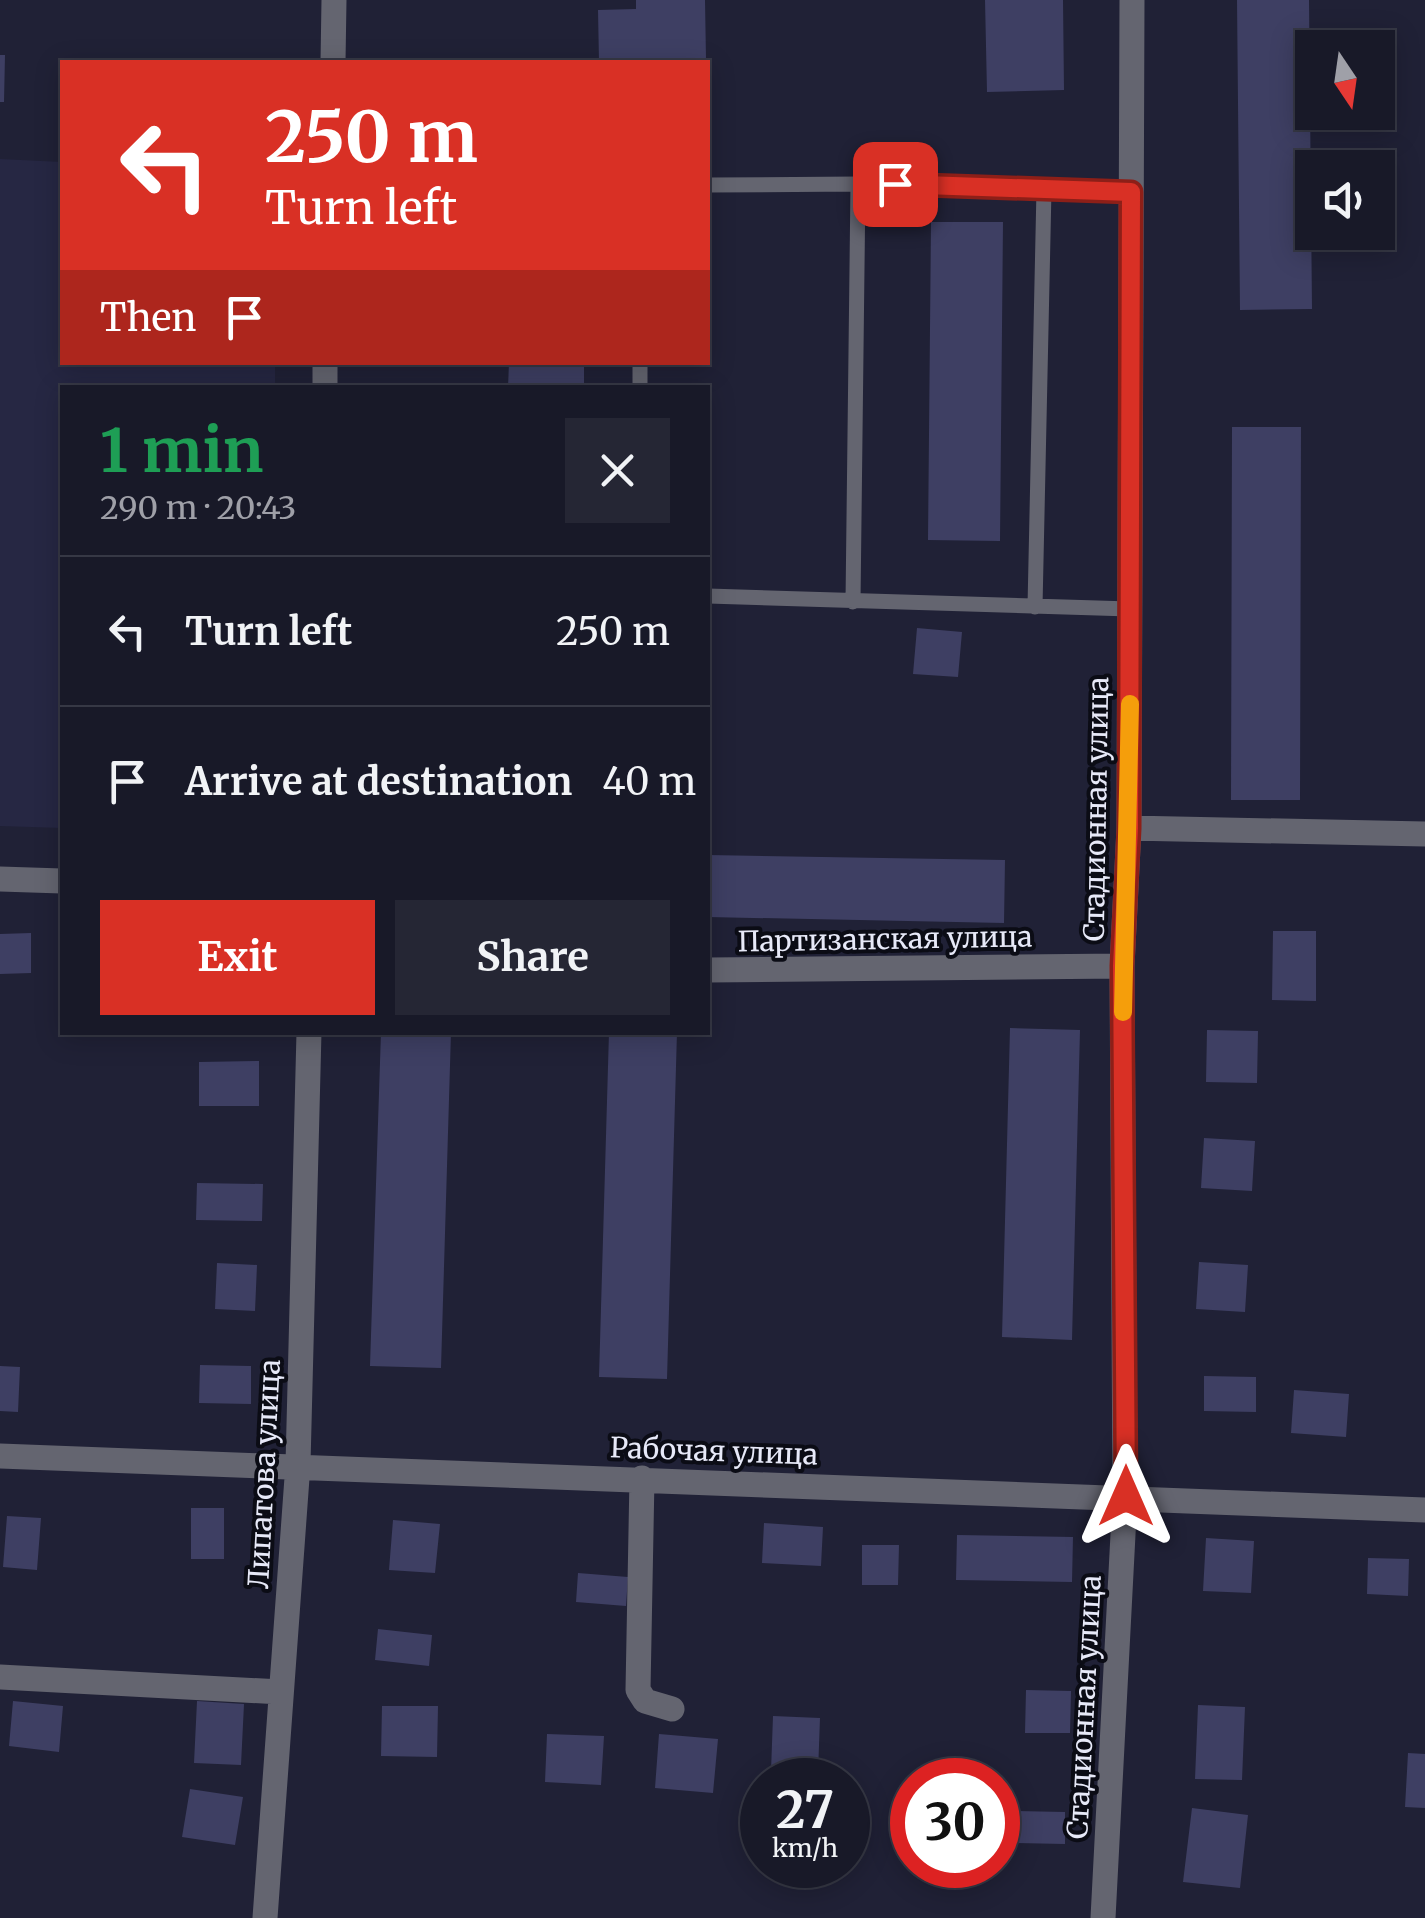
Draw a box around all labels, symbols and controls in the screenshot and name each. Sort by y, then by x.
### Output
north arrow [1295,30,1395,130]
map controls [1295,30,1395,250]
text: 250 m [265,93,478,181]
icon: left [100,100,230,230]
pin [853,142,938,227]
button: sound [1295,150,1395,250]
icon: arrive [868,157,923,212]
text: Turn left [265,180,457,236]
icon: arrive [217,290,272,345]
text: Then [100,294,197,341]
text: 1 min [100,413,263,488]
button: close [565,418,670,523]
text: 290 m · 20:43 [100,488,296,528]
icon: left [100,604,155,659]
text: Turn left [185,608,352,655]
text: 250 m [556,608,670,655]
street label: Стадионная улица [1076,676,1116,942]
icon: arrive [100,754,155,809]
text: Arrive at destination [185,758,572,805]
text: 40 m [602,758,696,805]
button: Exit [100,900,375,1015]
button: Share [395,900,670,1015]
street label: Партизанская улица [737,918,1033,960]
street label: Липатова улица [240,1358,288,1590]
street label: Рабочая улица [609,1429,819,1473]
position arrow [1074,1444,1178,1548]
street label: Стадионная улица [1059,1574,1109,1840]
speed limit sign: 30 [890,1758,1020,1888]
text: 27 [776,1779,834,1842]
text: km/h [772,1832,838,1864]

